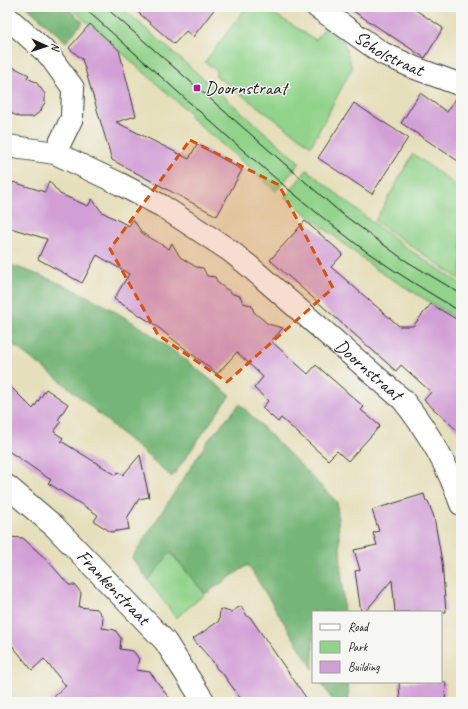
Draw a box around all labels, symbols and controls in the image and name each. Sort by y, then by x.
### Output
street label: Scholstraat [349,25,428,83]
north arrow [26,26,66,66]
text: N [49,43,63,52]
place label: Doornstraat [205,76,290,100]
marker: Doornstraat [192,83,202,93]
street label: Doornstraat [330,334,409,408]
street label: Frankenstraat [71,545,156,631]
legend [312,611,442,683]
text: Road [348,619,370,635]
text: Park [348,639,369,655]
text: Building [348,659,380,675]

